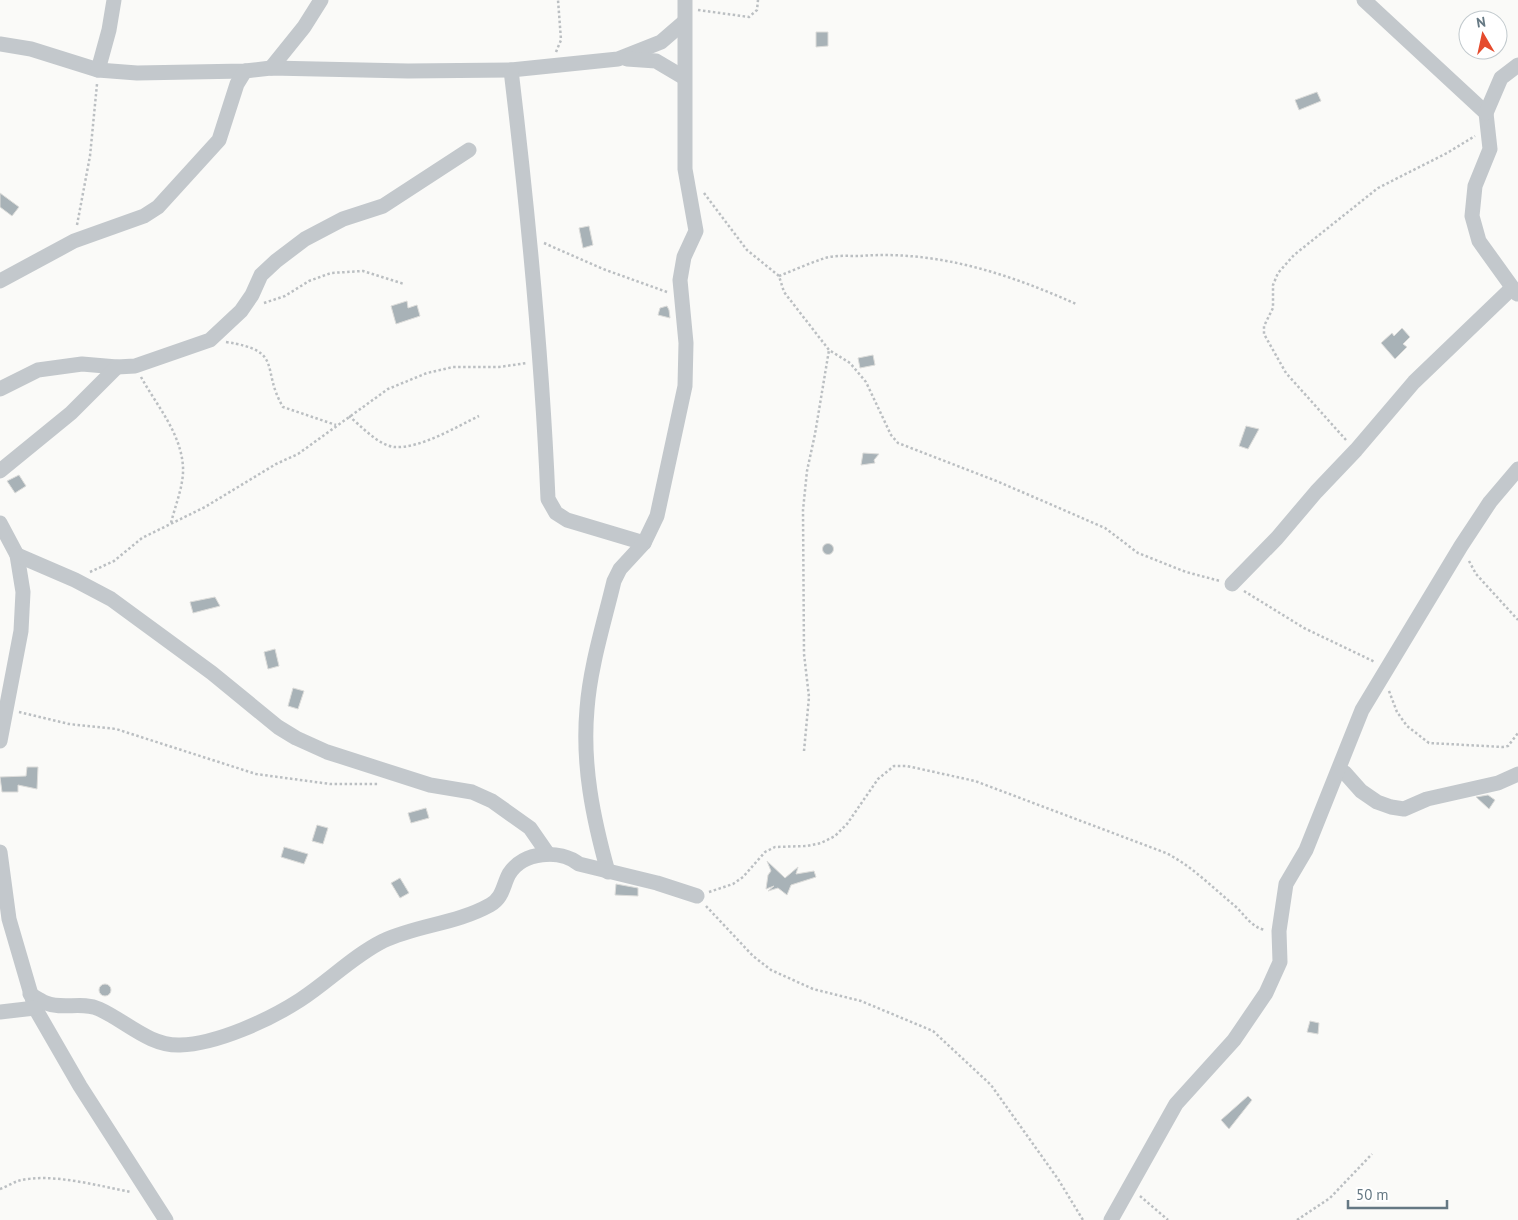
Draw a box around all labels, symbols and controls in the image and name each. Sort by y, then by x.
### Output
north arrow [1458,10,1508,60]
text: N [1475,13,1487,32]
scale bar [1348,1178,1447,1210]
text: 50 m [1356,1185,1389,1204]

